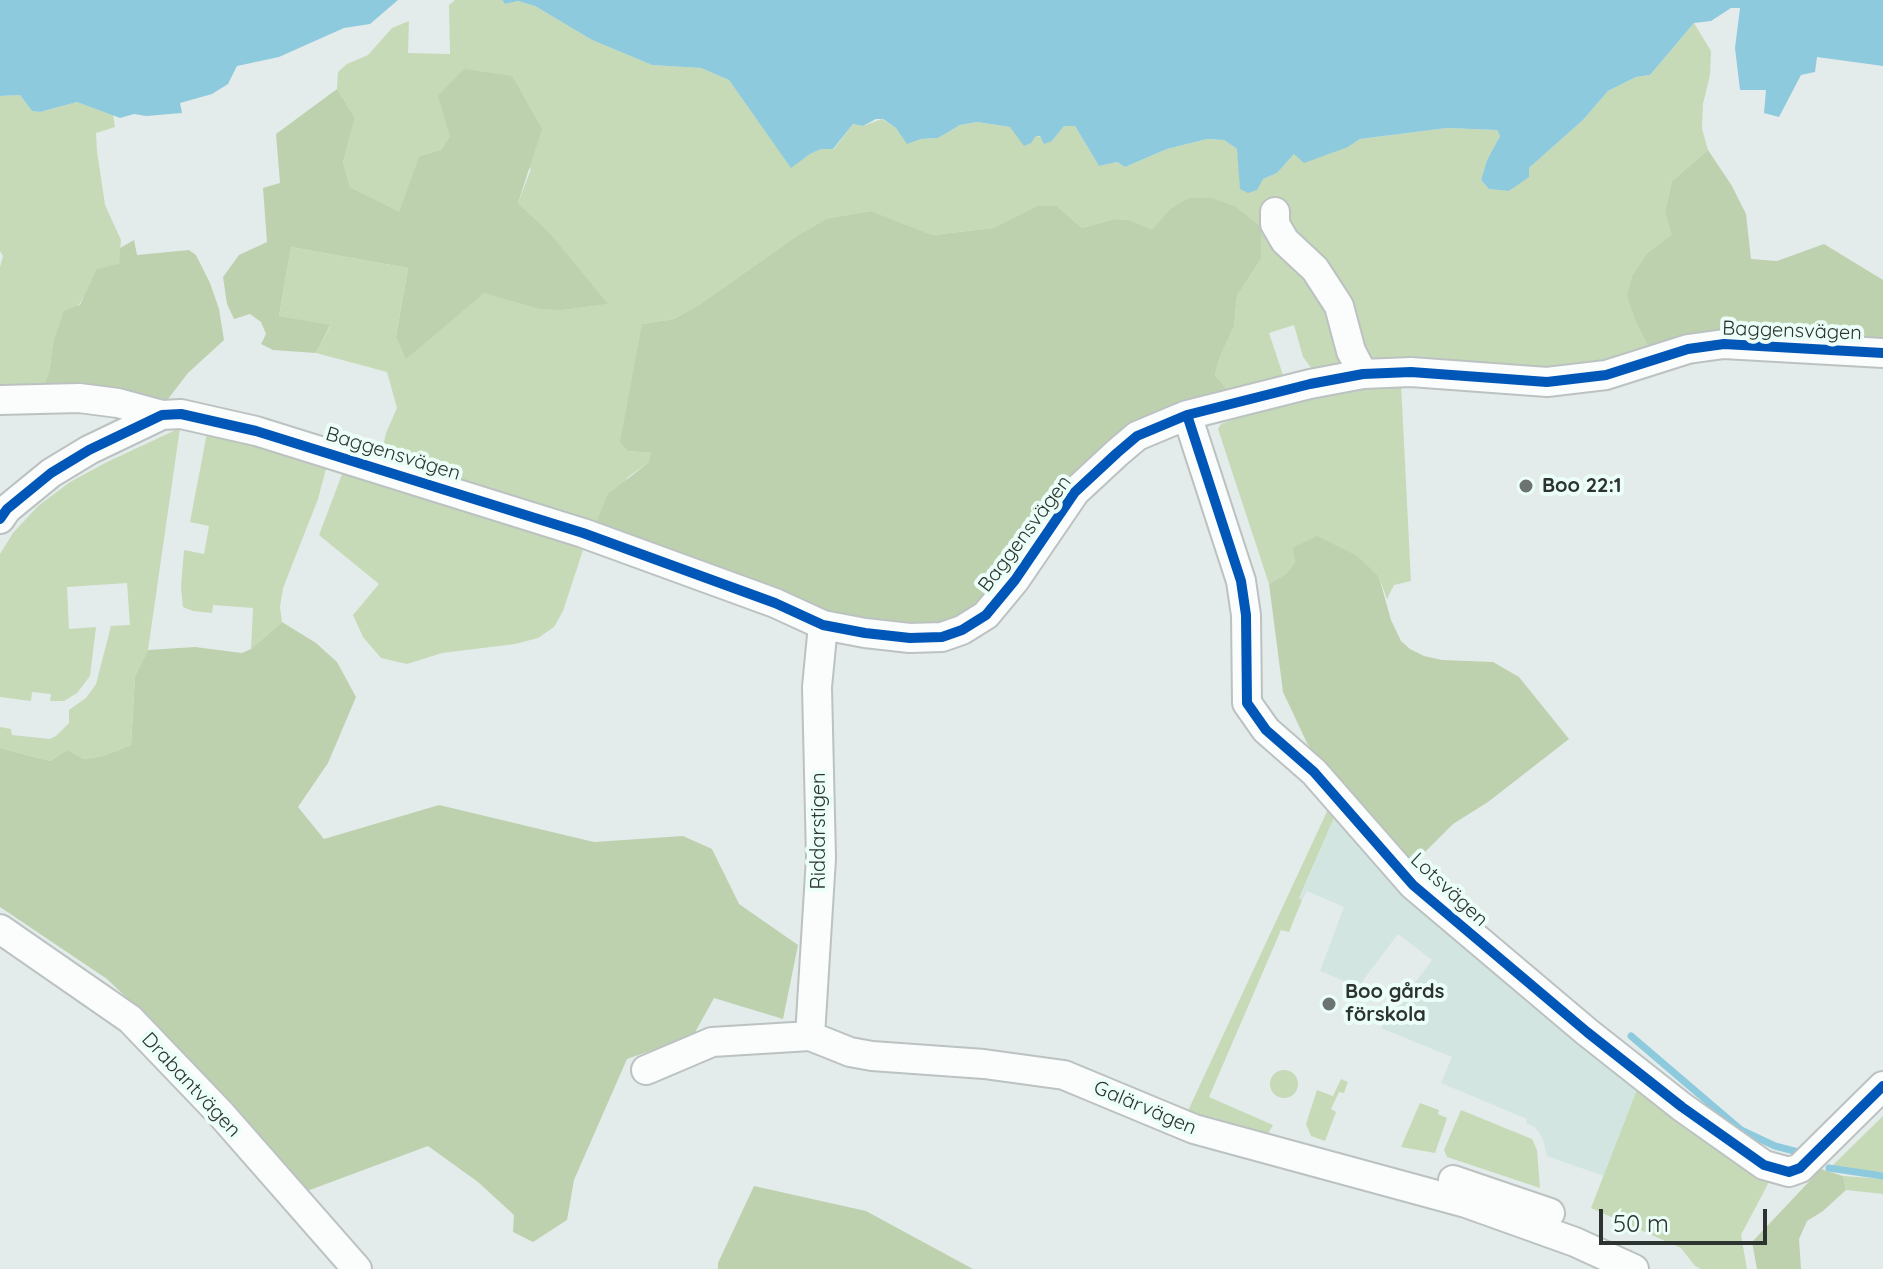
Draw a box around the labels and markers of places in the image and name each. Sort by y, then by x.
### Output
place label: Boo 22:1 [1542,474,1622,498]
marker: Boo 22:1 [1517,477,1535,495]
place label: Boo gårds förskola [1345,980,1444,1027]
marker: Boo gårds förskola [1320,995,1338,1013]

